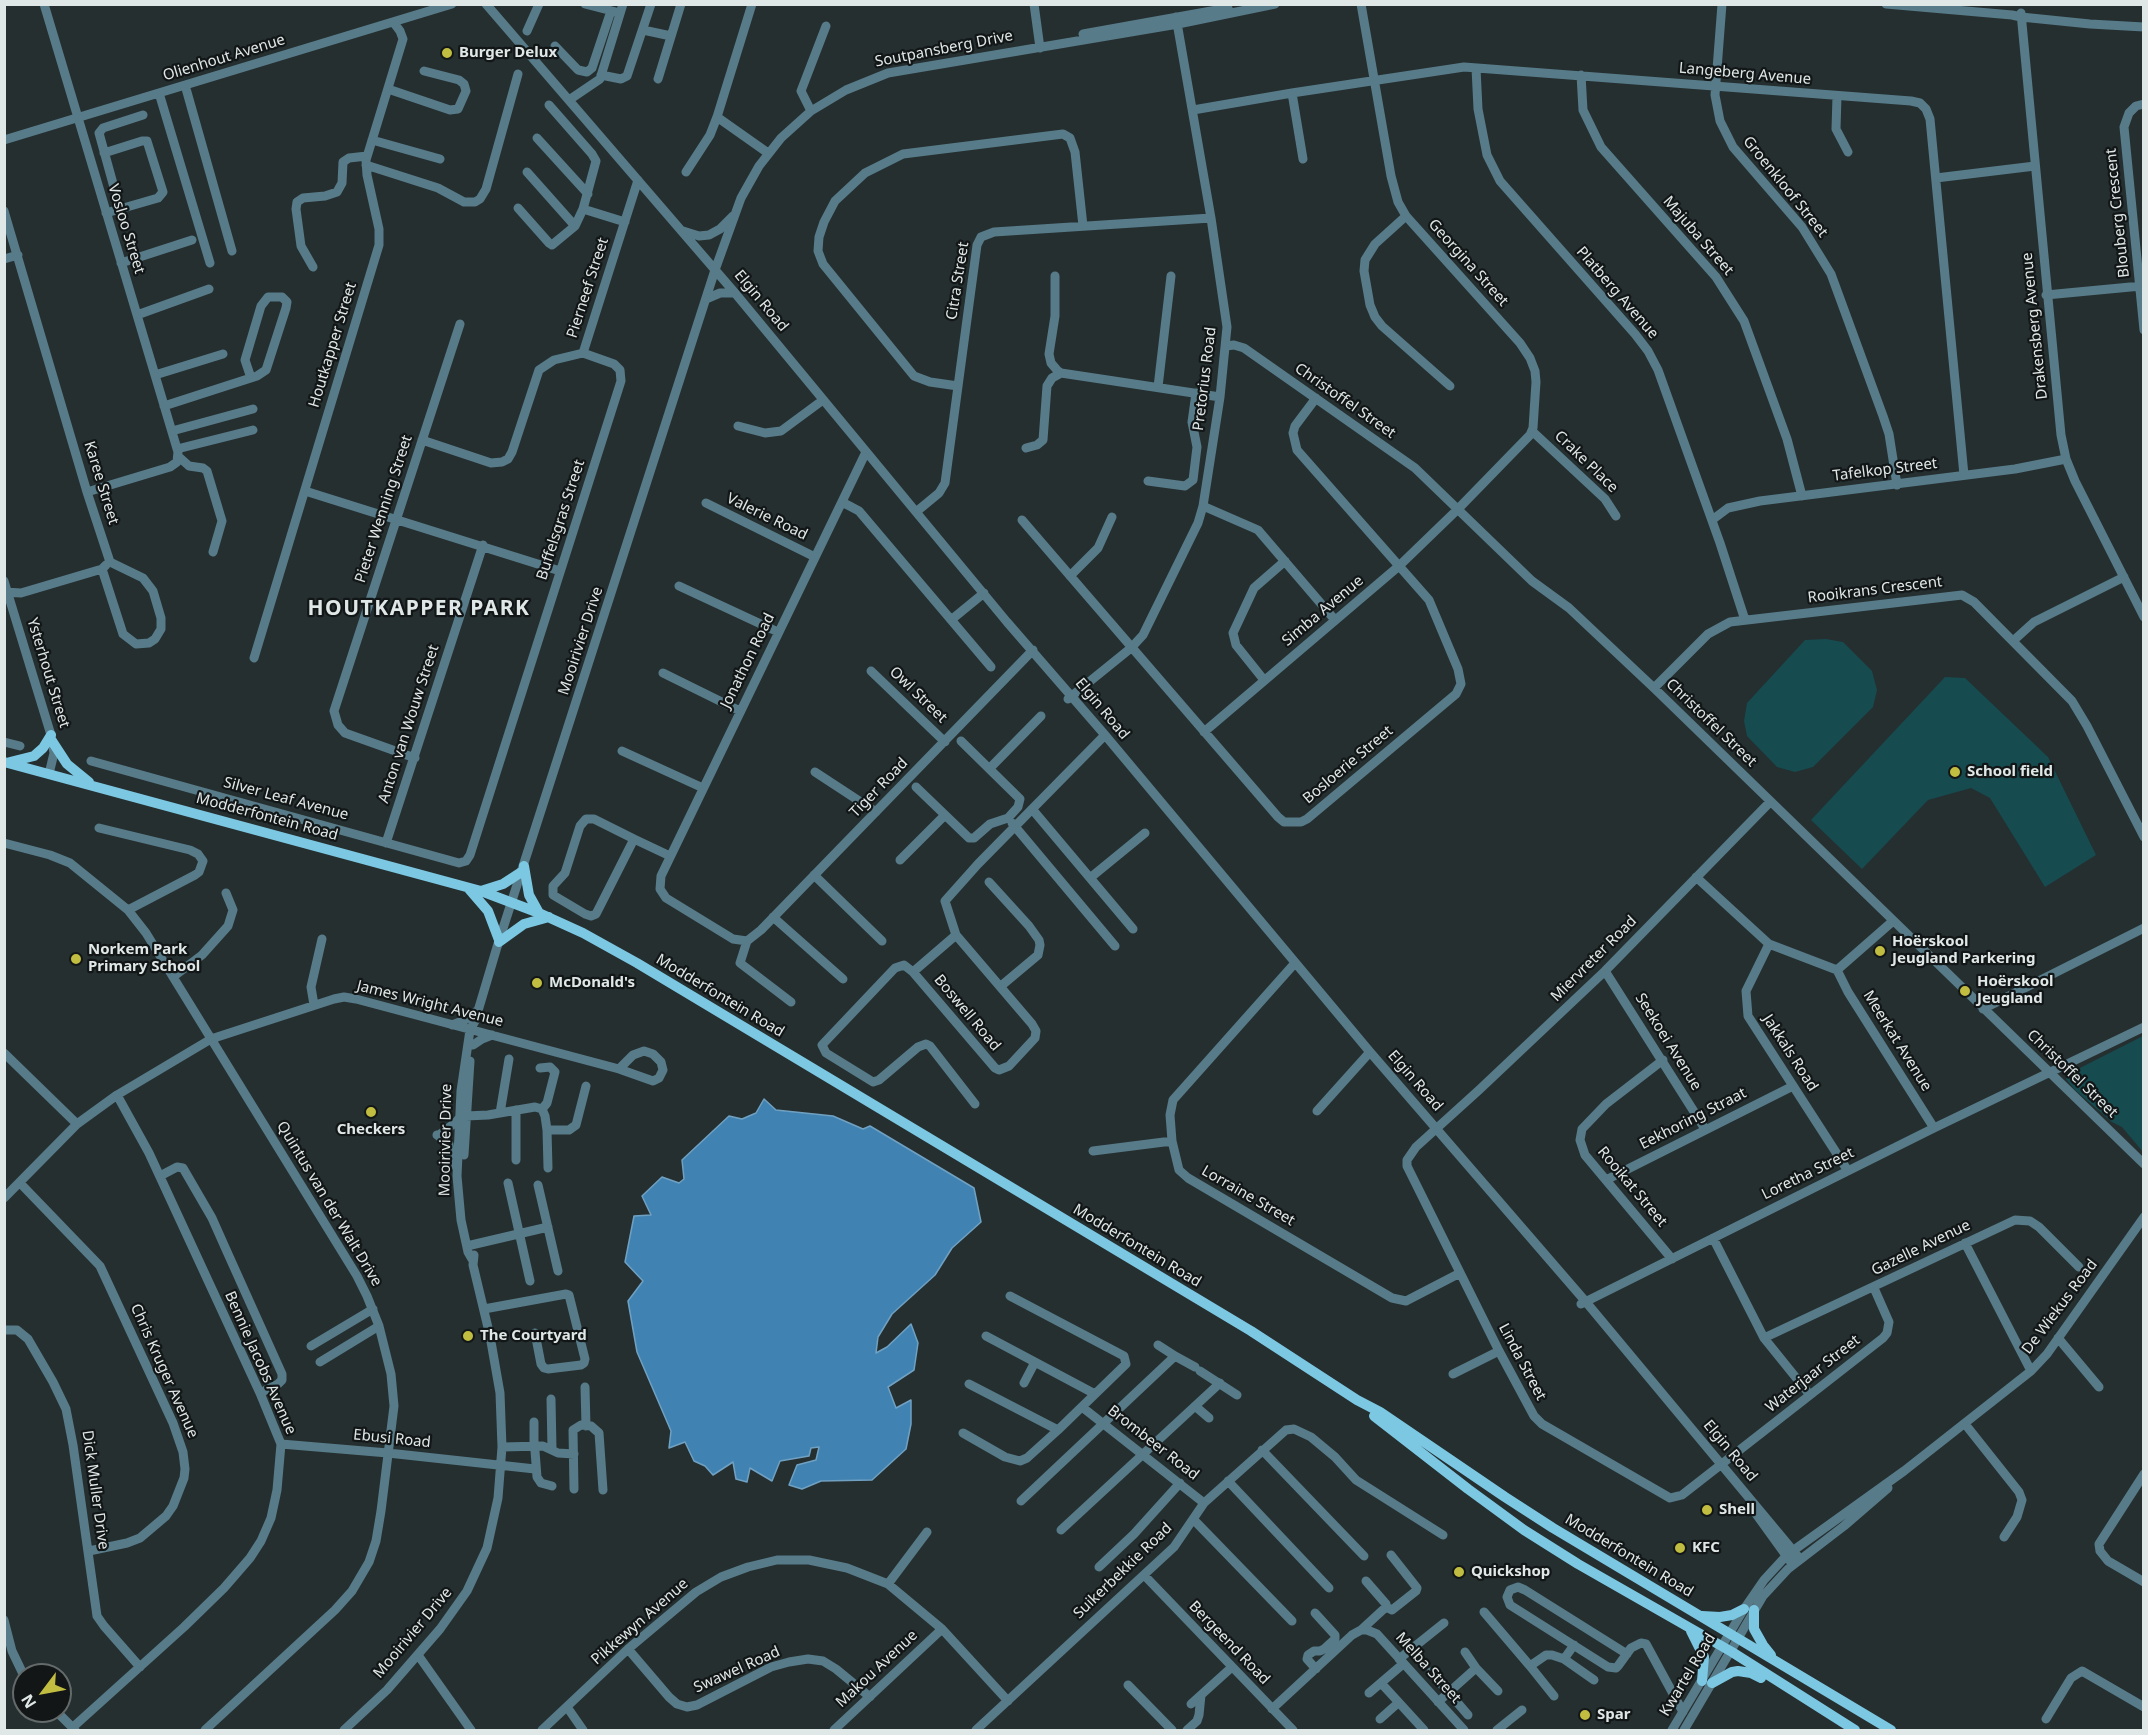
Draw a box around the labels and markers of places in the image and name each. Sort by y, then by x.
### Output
place label: Burger Delux [459,44,557,62]
marker: Burger Delux [440,46,454,60]
place label: School field [1967,763,2053,781]
marker: School field [1948,765,1962,779]
place label: Hoërskool Jeugland Parkering [1892,933,2035,968]
place label: Norkem Park Primary School [88,941,200,976]
marker: Hoërskool Jeugland Parkering [1873,944,1887,958]
marker: Norkem Park Primary School [69,952,83,966]
place label: Hoërskool Jeugland [1977,973,2054,1008]
place label: McDonald's [549,974,635,992]
marker: McDonald's [530,976,544,990]
marker: Hoërskool Jeugland [1958,984,1972,998]
marker: Checkers [364,1105,378,1119]
place label: Checkers [337,1121,405,1139]
place label: The Courtyard [480,1327,587,1345]
marker: The Courtyard [461,1329,475,1343]
place label: Shell [1719,1501,1755,1519]
marker: Shell [1700,1503,1714,1517]
place label: KFC [1692,1539,1720,1557]
marker: KFC [1673,1541,1687,1555]
place label: Quickshop [1471,1563,1550,1581]
marker: Quickshop [1452,1565,1466,1579]
place label: Spar [1597,1706,1630,1724]
marker: Spar [1578,1708,1592,1722]

